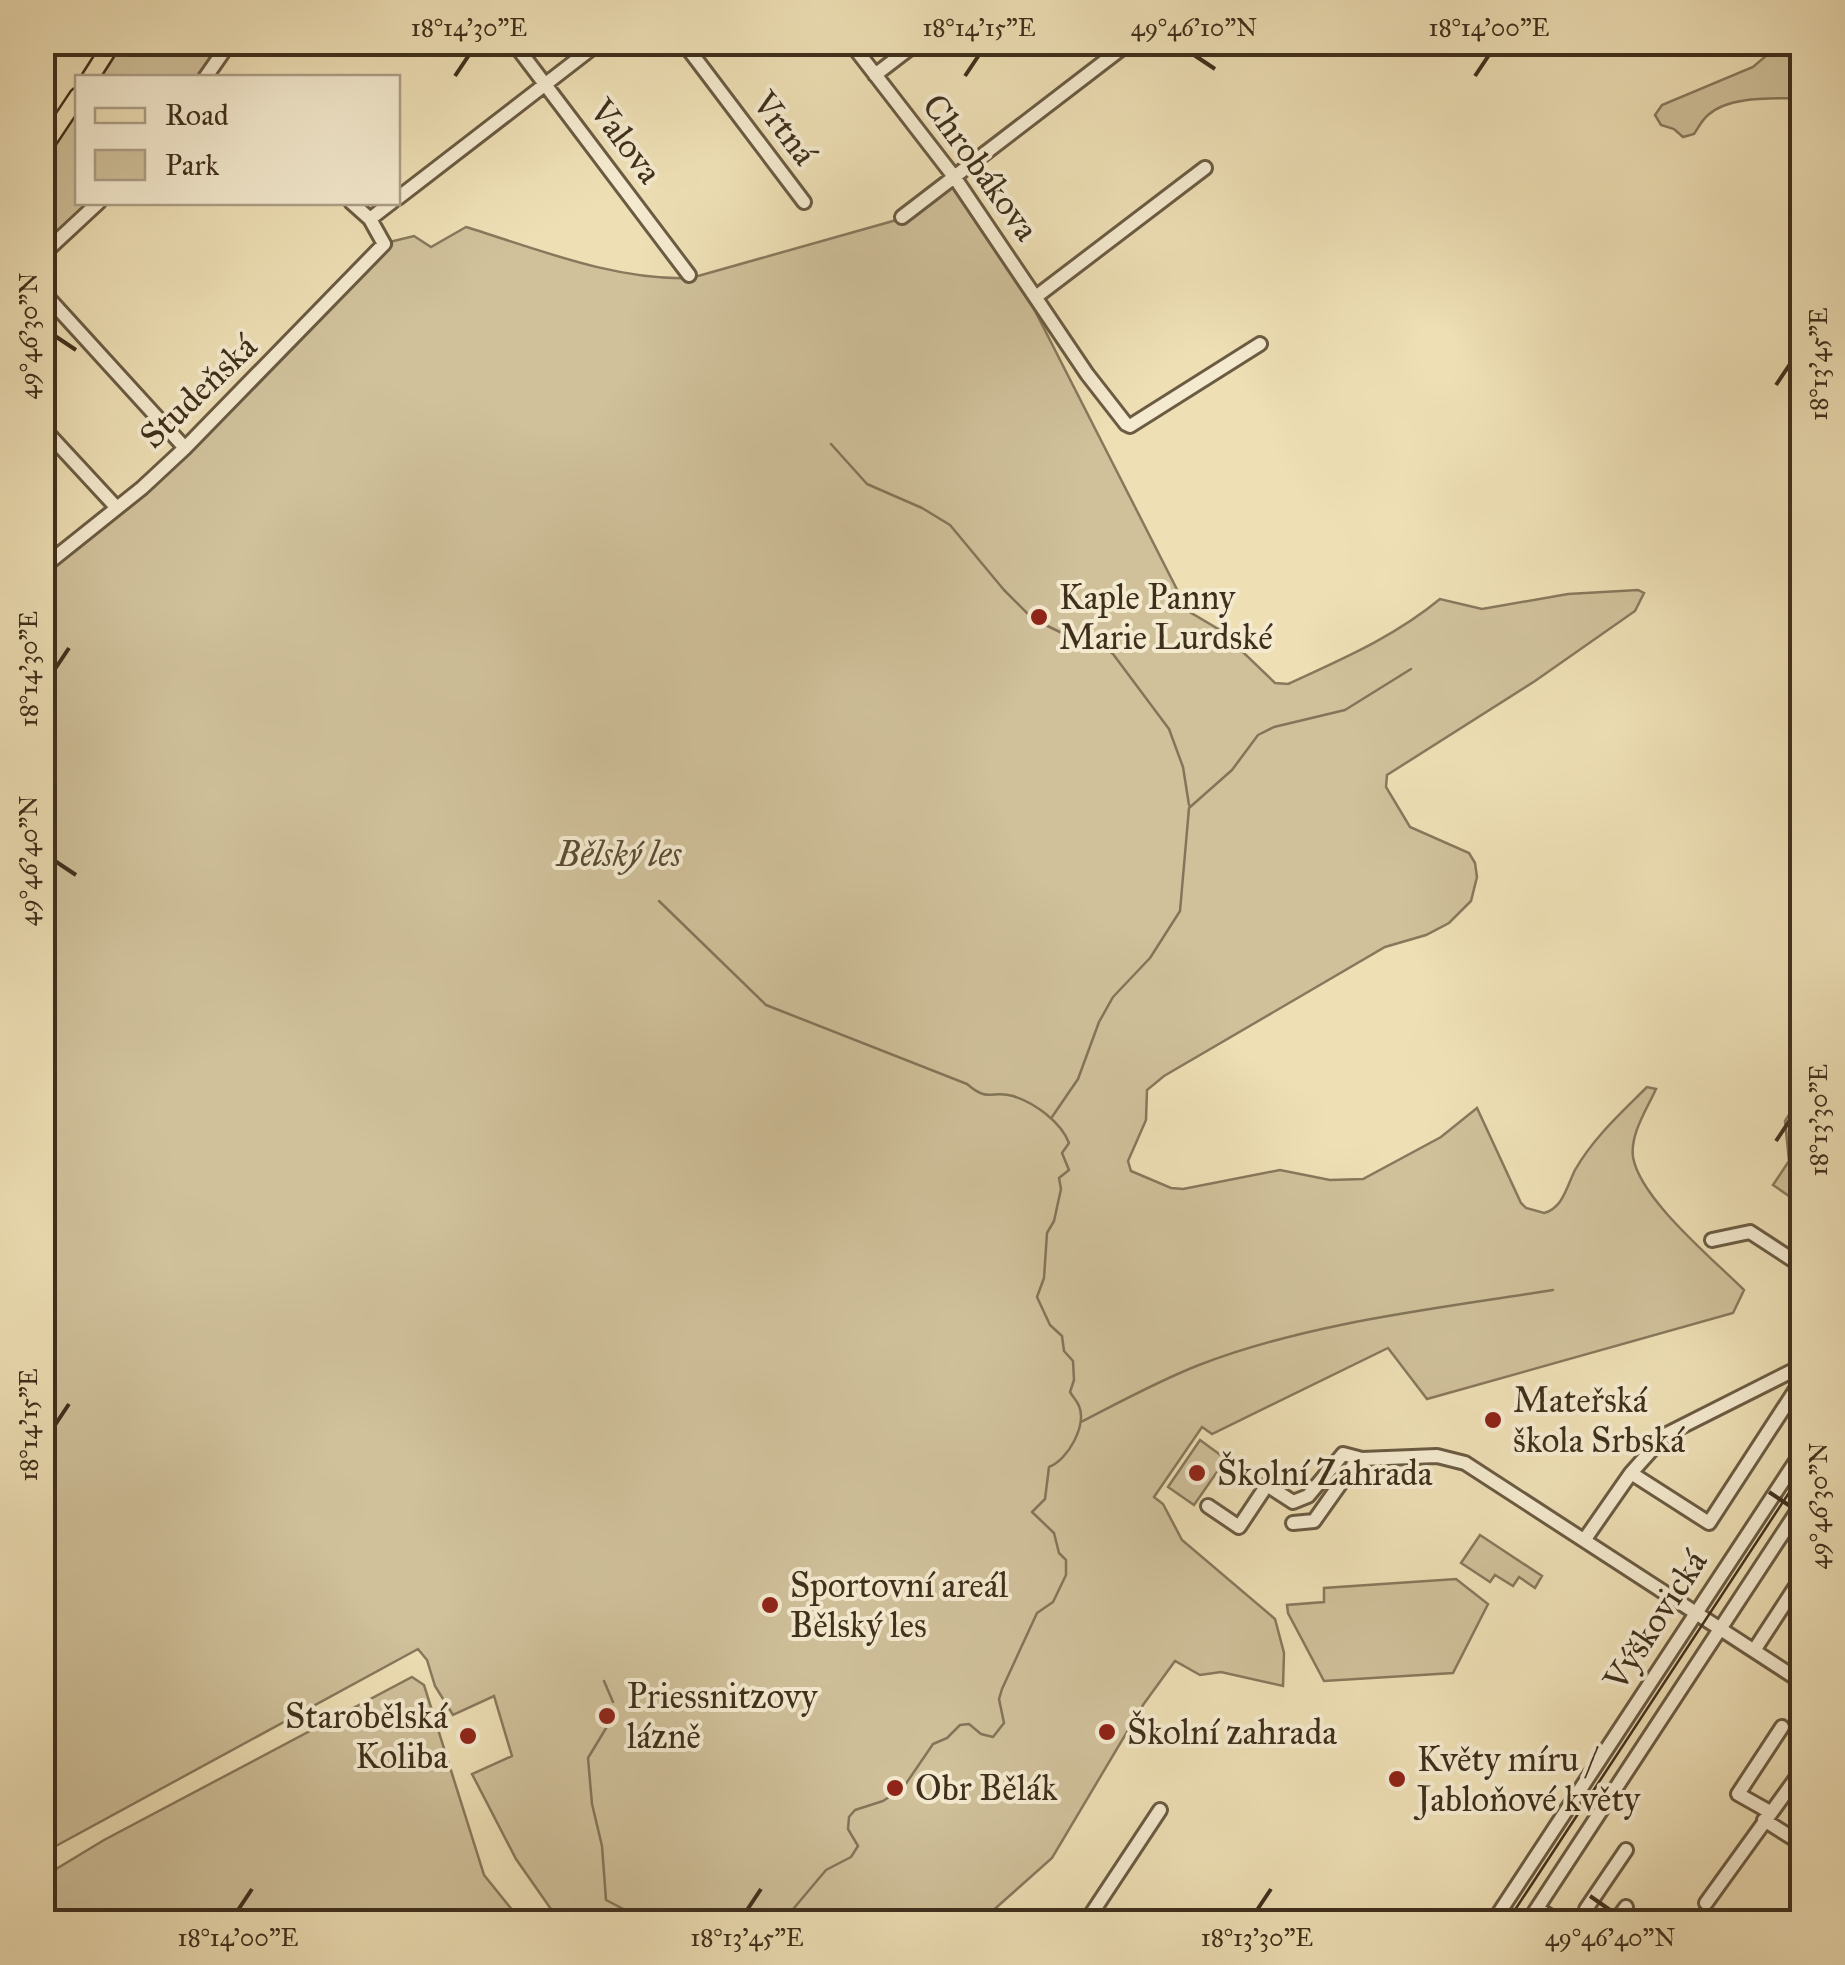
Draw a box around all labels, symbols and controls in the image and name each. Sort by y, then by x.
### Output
text: 18°14'30"E [411,12,527,43]
text: 18°14'15"E [922,12,1036,43]
text: 49°46'10"N [1131,12,1257,43]
text: 18°14'00"E [1429,12,1550,43]
legend [75,75,400,205]
street label: Vrtná [742,82,826,174]
street label: Chrobákova [913,86,1048,249]
street label: Valova [579,90,671,192]
text: Road [165,97,229,133]
text: Park [165,147,219,183]
text: 49°46'30"N [13,273,44,399]
text: 18°13'45"E [1803,307,1834,421]
street label: Studeňská [131,325,266,458]
place label: Kaple Panny Marie Lurdské [1059,576,1273,659]
marker: Kaple Panny Marie Lurdské [1028,606,1050,628]
text: 18°14'30"E [13,611,44,727]
text: 49°46'40"N [13,796,44,926]
park label: Bělský les [555,833,682,876]
text: 18°13'30"E [1803,1064,1834,1176]
text: 18°14'15"E [13,1368,44,1482]
place label: Mateřská škola Srbská [1513,1379,1685,1462]
marker: Mateřská škola Srbská [1482,1409,1504,1431]
text: 49°46'30"N [1803,1443,1834,1569]
place label: Školní Zahrada [1217,1451,1433,1495]
marker: Školní Zahrada [1186,1462,1208,1484]
street label: Výškovická [1594,1542,1717,1699]
place label: Sportovní areál Bělský les [790,1564,1009,1647]
marker: Sportovní areál Bělský les [759,1594,781,1616]
place label: Priessnitzovy lázně [627,1675,818,1758]
place label: Starobělská Koliba [285,1695,448,1778]
marker: Priessnitzovy lázně [596,1705,618,1727]
place label: Školní zahrada [1127,1710,1337,1754]
marker: Školní zahrada [1096,1721,1118,1743]
marker: Starobělská Koliba [457,1725,479,1747]
place label: Květy míru / Jabloňové květy [1413,1738,1641,1821]
place label: Obr Bělák [915,1767,1058,1810]
marker: Květy míru / Jabloňové květy [1386,1768,1408,1790]
marker: Obr Bělák [884,1777,906,1799]
text: 18°14'00"E [178,1922,299,1953]
text: 18°13'45"E [690,1922,804,1953]
text: 18°13'30"E [1201,1922,1313,1953]
text: 49°46'40"N [1545,1922,1675,1953]

